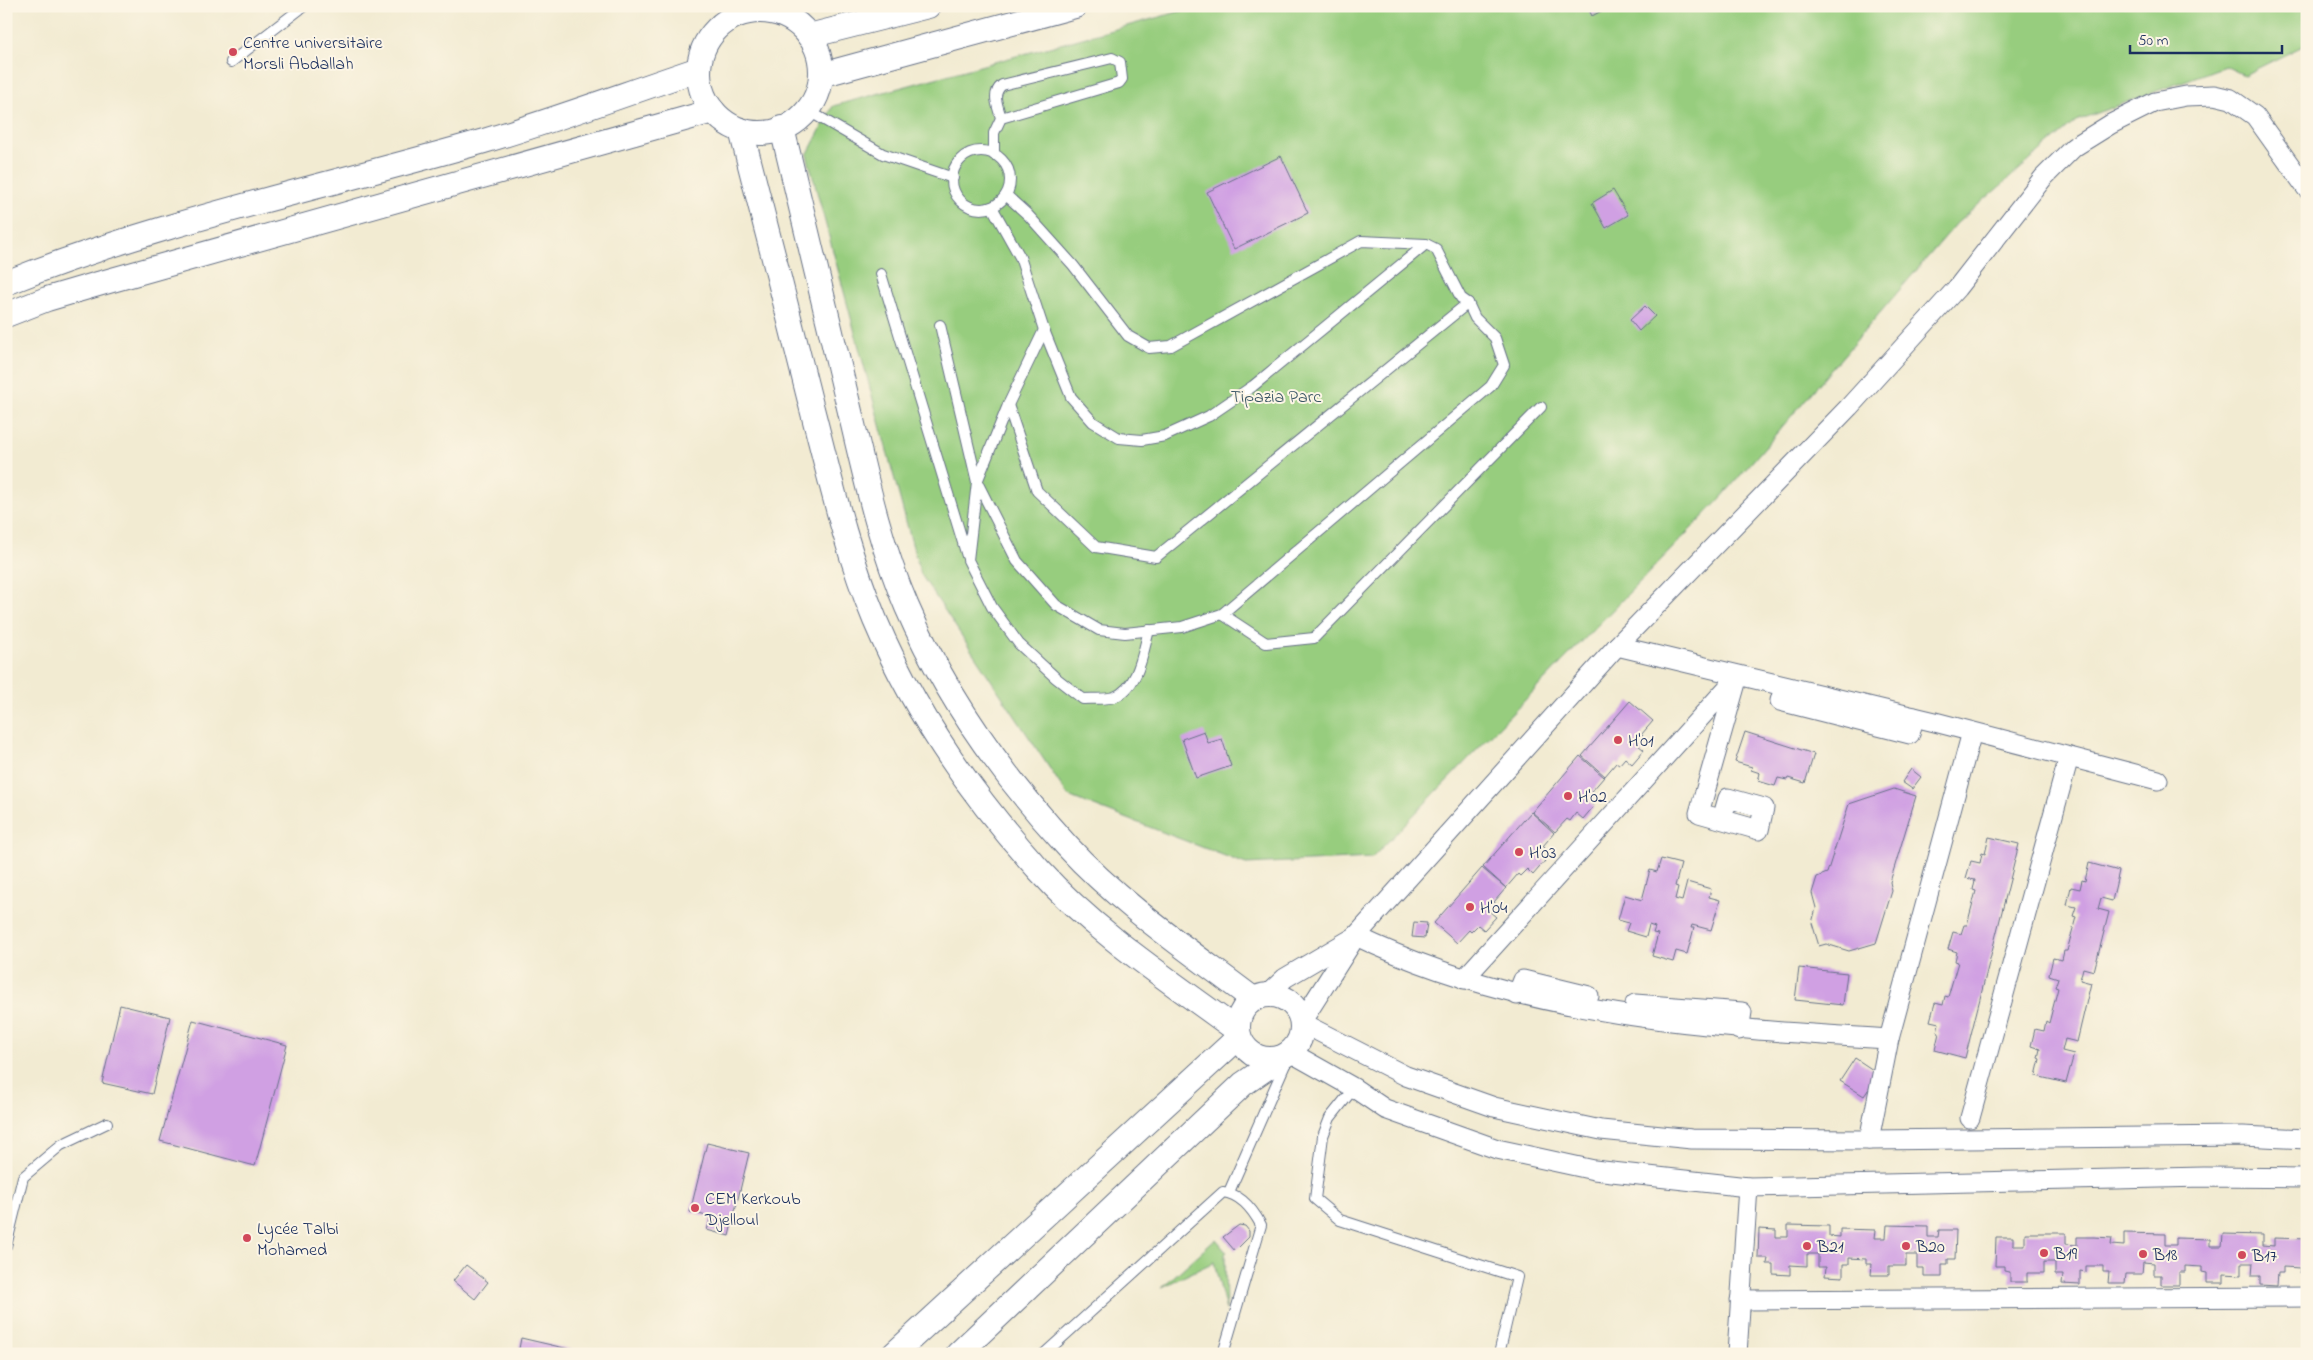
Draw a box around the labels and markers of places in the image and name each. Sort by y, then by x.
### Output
place label: Centre universitaire Morsli Abdallah [243,31,383,78]
marker: Centre universitaire Morsli Abdallah [227,46,239,58]
place label: H'01 [1628,729,1654,755]
marker: H'01 [1612,734,1624,746]
place label: H'02 [1578,785,1607,811]
marker: H'02 [1562,790,1574,802]
place label: H'03 [1529,841,1557,867]
marker: H'03 [1513,846,1525,858]
place label: H'04 [1480,896,1508,922]
marker: H'04 [1464,901,1476,913]
place label: CEM Kerkoub Djelloul [704,1187,801,1234]
marker: CEM Kerkoub Djelloul [689,1202,701,1214]
place label: Lycée Talbi Mohamed [257,1217,339,1264]
marker: Lycée Talbi Mohamed [241,1232,253,1244]
place label: B21 [1816,1235,1844,1261]
place label: B20 [1915,1235,1945,1261]
marker: B21 [1801,1240,1813,1252]
marker: B20 [1900,1240,1912,1252]
place label: B19 [2053,1242,2078,1268]
place label: B18 [2152,1243,2178,1269]
place label: B17 [2251,1244,2278,1270]
marker: B19 [2038,1247,2050,1259]
marker: B18 [2137,1248,2149,1260]
marker: B17 [2236,1249,2248,1261]

